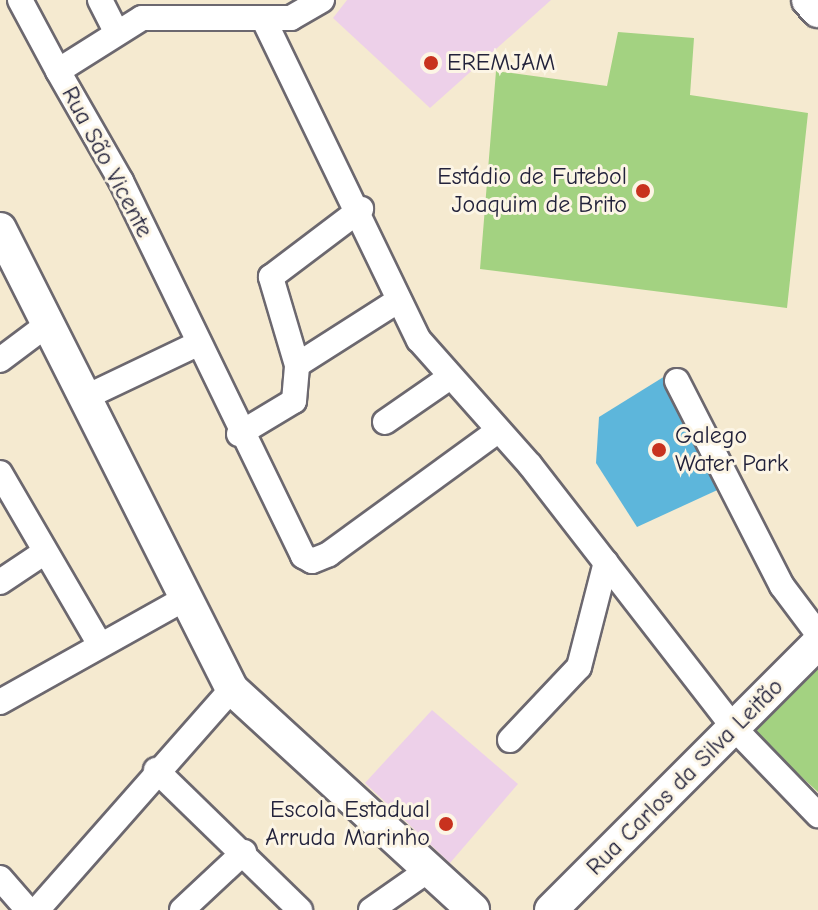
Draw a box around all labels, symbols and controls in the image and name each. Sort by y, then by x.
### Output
place label: EREMJAM [447,49,555,77]
marker: EREMJAM [422,54,440,72]
street label: Rua São Vicente [55,82,159,242]
place label: Estádio de Futebol Joaquim de Brito [437,163,627,219]
marker: Estádio de Futebol Joaquim de Brito [634,182,652,200]
place label: Galego Water Park [675,422,788,478]
marker: Galego Water Park [650,441,668,459]
street label: Rua Carlos da Silva Leitão [581,673,789,881]
place label: Escola Estadual Arruda Marinho [265,796,430,852]
marker: Escola Estadual Arruda Marinho [437,815,455,833]

